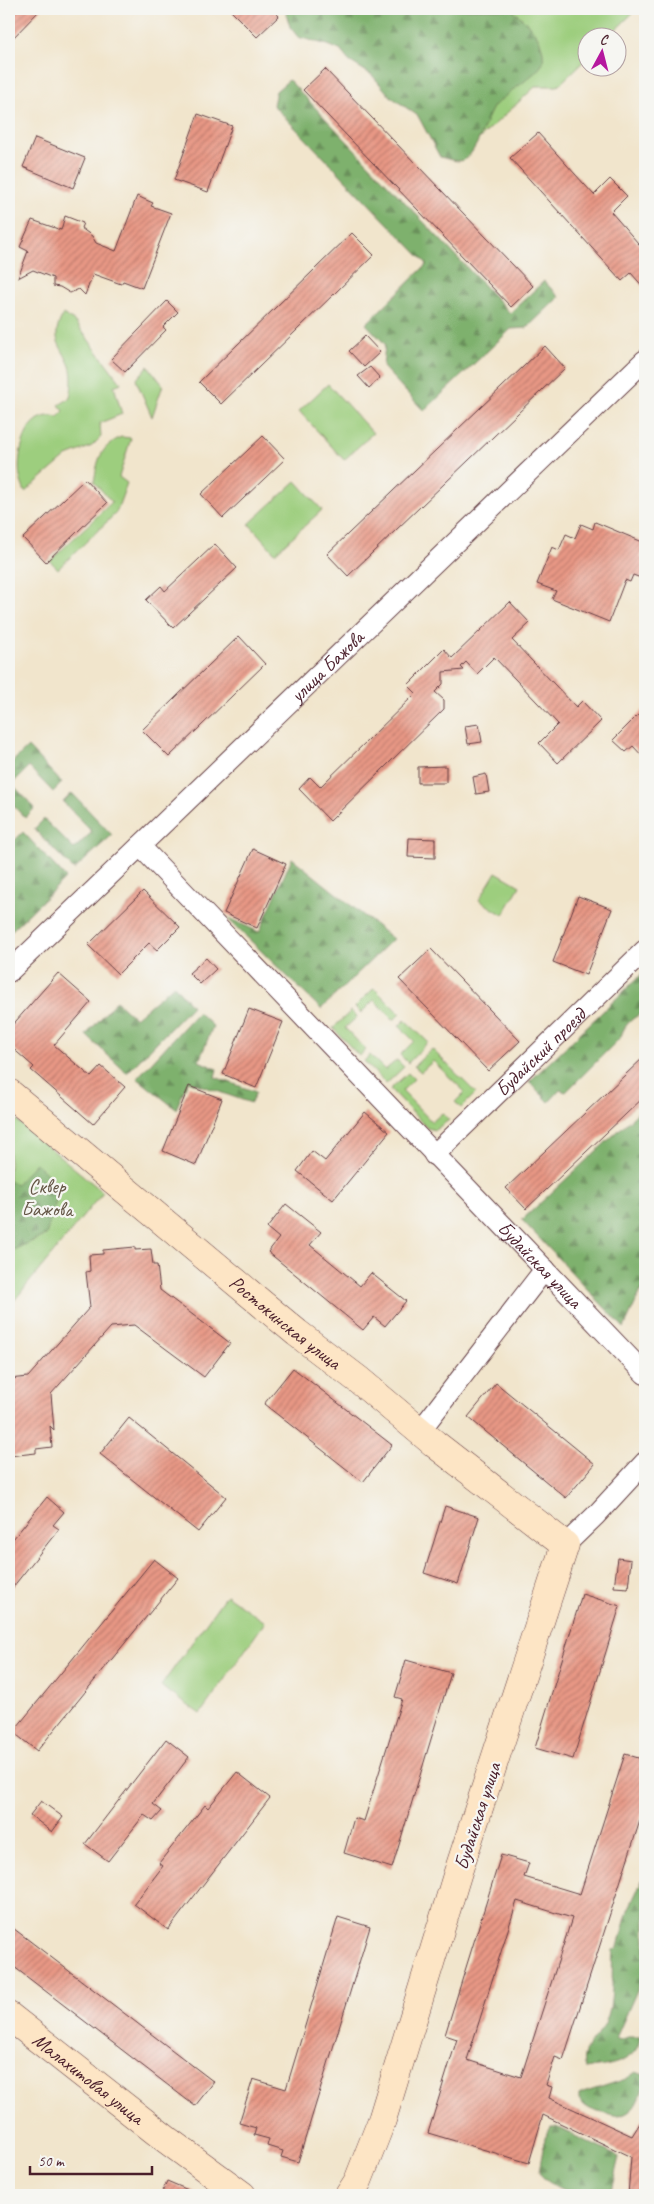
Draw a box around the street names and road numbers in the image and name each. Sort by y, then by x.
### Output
street label: улица Бажова [284,624,370,708]
street label: Будайский проезд [490,1001,592,1102]
street label: Будайская улица [492,1216,589,1315]
street label: Ростокинская улица [224,1270,347,1376]
street label: Будайская улица [448,1758,507,1873]
street label: Малахитовая улица [27,2027,150,2131]

